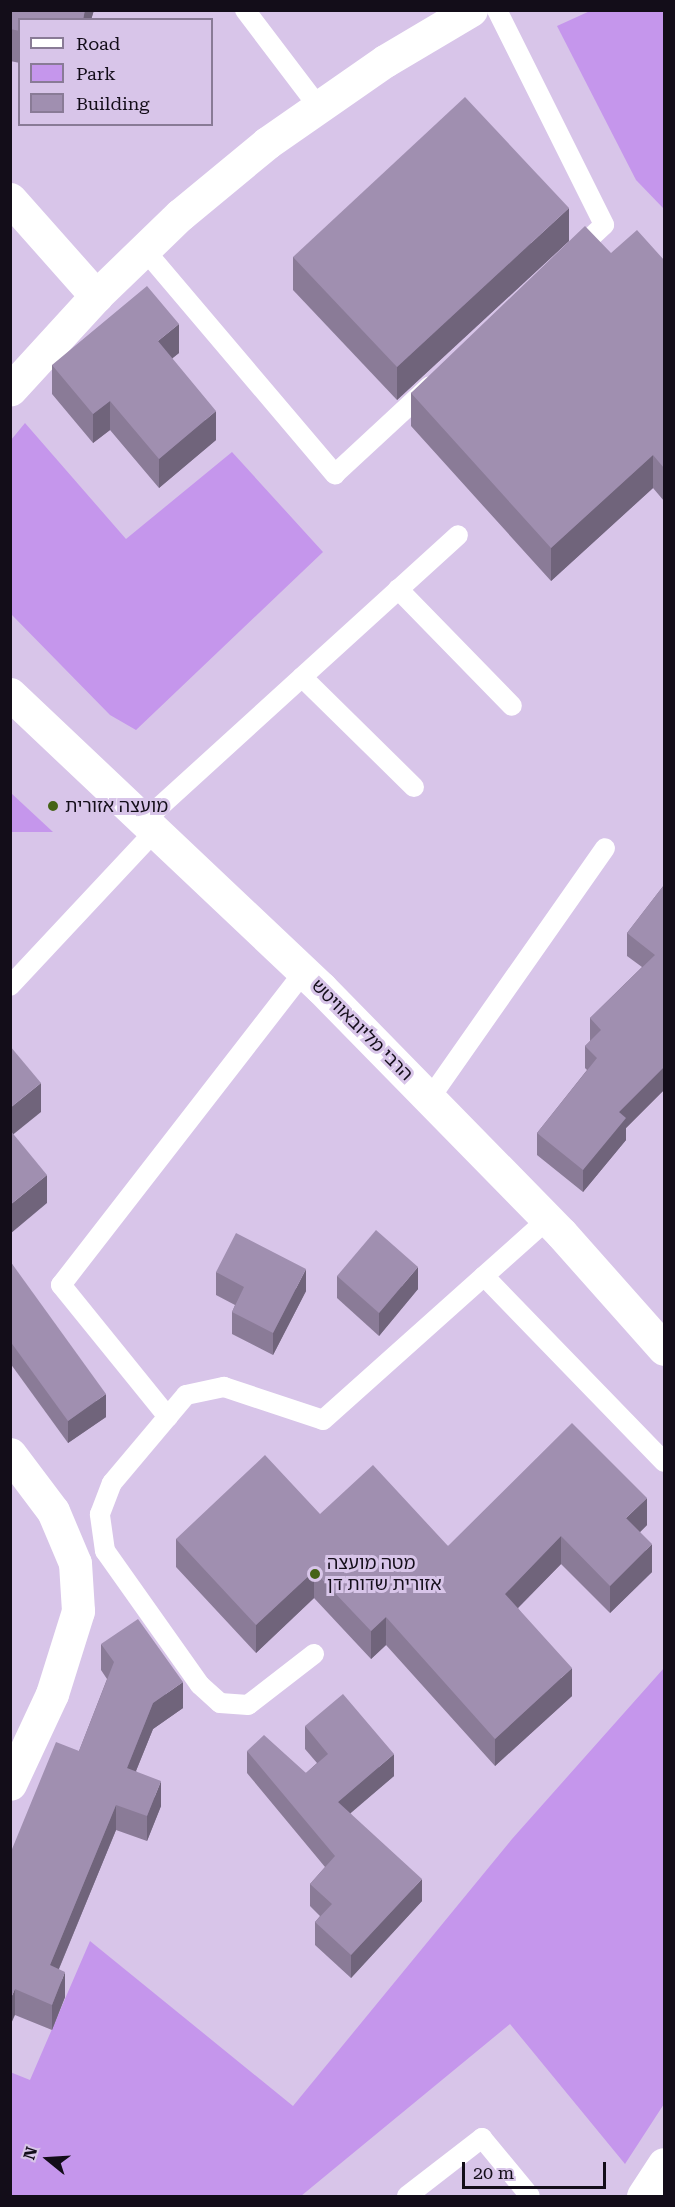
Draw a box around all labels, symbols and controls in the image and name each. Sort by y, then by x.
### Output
legend [18,18,213,126]
text: Road [76,33,120,54]
text: Park [76,63,116,84]
text: Building [76,93,150,114]
place label: מועצה אזורית [65,795,168,817]
marker: מועצה אזורית [46,799,60,813]
street label: הרבי מליובאוויטש [307,975,417,1085]
place label: מטה מועצה אזורית שדות דן [327,1553,442,1596]
marker: מטה מועצה אזורית שדות דן [308,1567,322,1581]
north arrow [18,2129,78,2189]
text: N [19,2144,41,2162]
scale bar [465,2150,609,2188]
text: 20 m [473,2162,514,2183]

